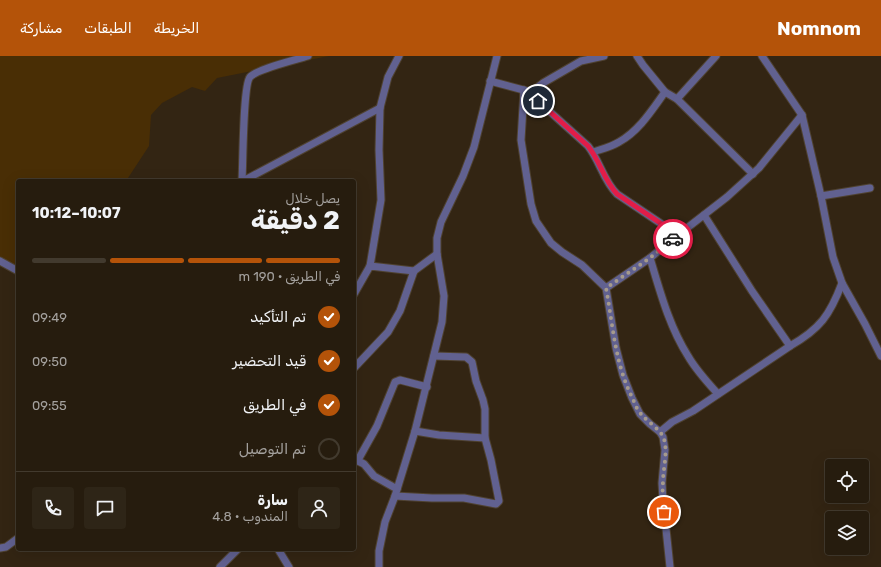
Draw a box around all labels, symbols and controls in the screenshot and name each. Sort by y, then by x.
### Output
text: Nomnom [777,17,861,40]
text: مشاركة [20,20,62,37]
text: الطبقات [84,20,132,37]
text: الخريطة [154,20,199,37]
pin [521,84,555,118]
icon: home [527,90,549,112]
text: يصل خلال [286,191,340,206]
text: 10:07–10:12 [32,204,121,222]
text: 2 دقيقة [251,205,340,236]
courier [653,219,693,259]
icon: car [662,228,684,250]
text: في الطريق · 190 m [238,269,340,284]
icon: check [318,306,340,328]
text: تم التأكيد [250,308,306,326]
text: 09:49 [32,310,67,325]
icon: check [318,350,340,372]
text: قيد التحضير [233,352,306,370]
text: 09:50 [32,354,67,369]
icon: check [318,394,340,416]
text: في الطريق [243,396,306,414]
text: 09:55 [32,398,67,413]
text: تم التوصيل [239,440,306,458]
map controls [825,459,869,555]
button: locate [825,459,869,503]
button: phone [32,487,74,529]
button: chat [84,487,126,529]
button: person [298,487,340,529]
text: سارة [258,491,288,509]
pin [647,495,681,529]
icon: bag [653,501,675,523]
text: المندوب · 4.8 [212,509,288,524]
button: layers [825,511,869,555]

